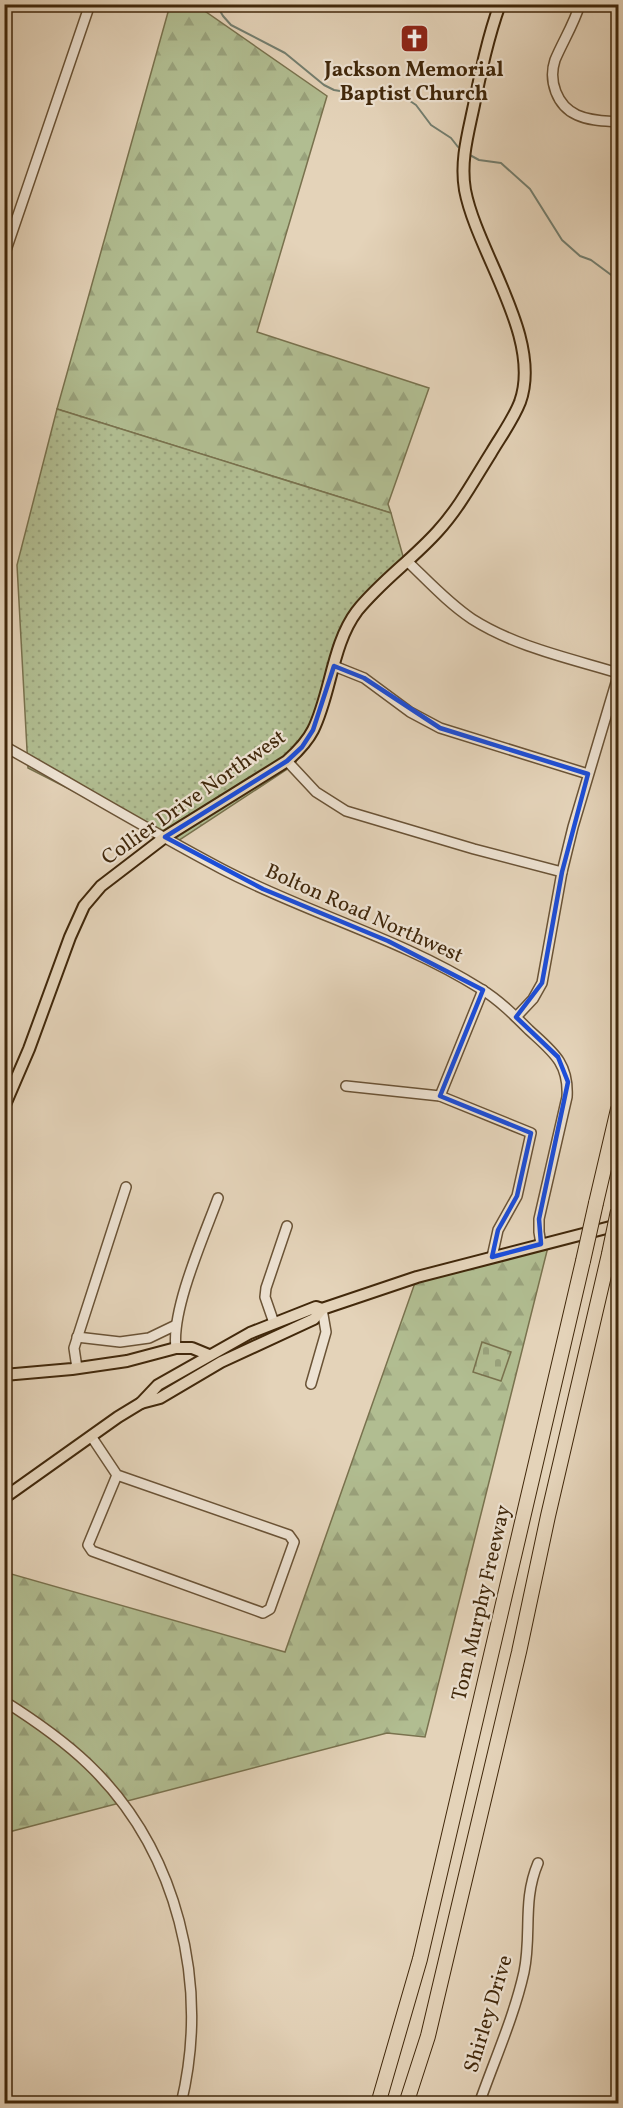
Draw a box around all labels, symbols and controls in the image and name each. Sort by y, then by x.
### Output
church icon: Jackson Memorial Baptist Church [398,23,430,55]
place label: Jackson Memorial Baptist Church [323,56,504,109]
street label: Collier Drive Northwest [96,723,292,873]
street label: Bolton Road Northwest [260,857,468,971]
street label: Tom Murphy Freeway [445,1502,519,1704]
street label: Shirley Drive [457,1952,521,2076]

